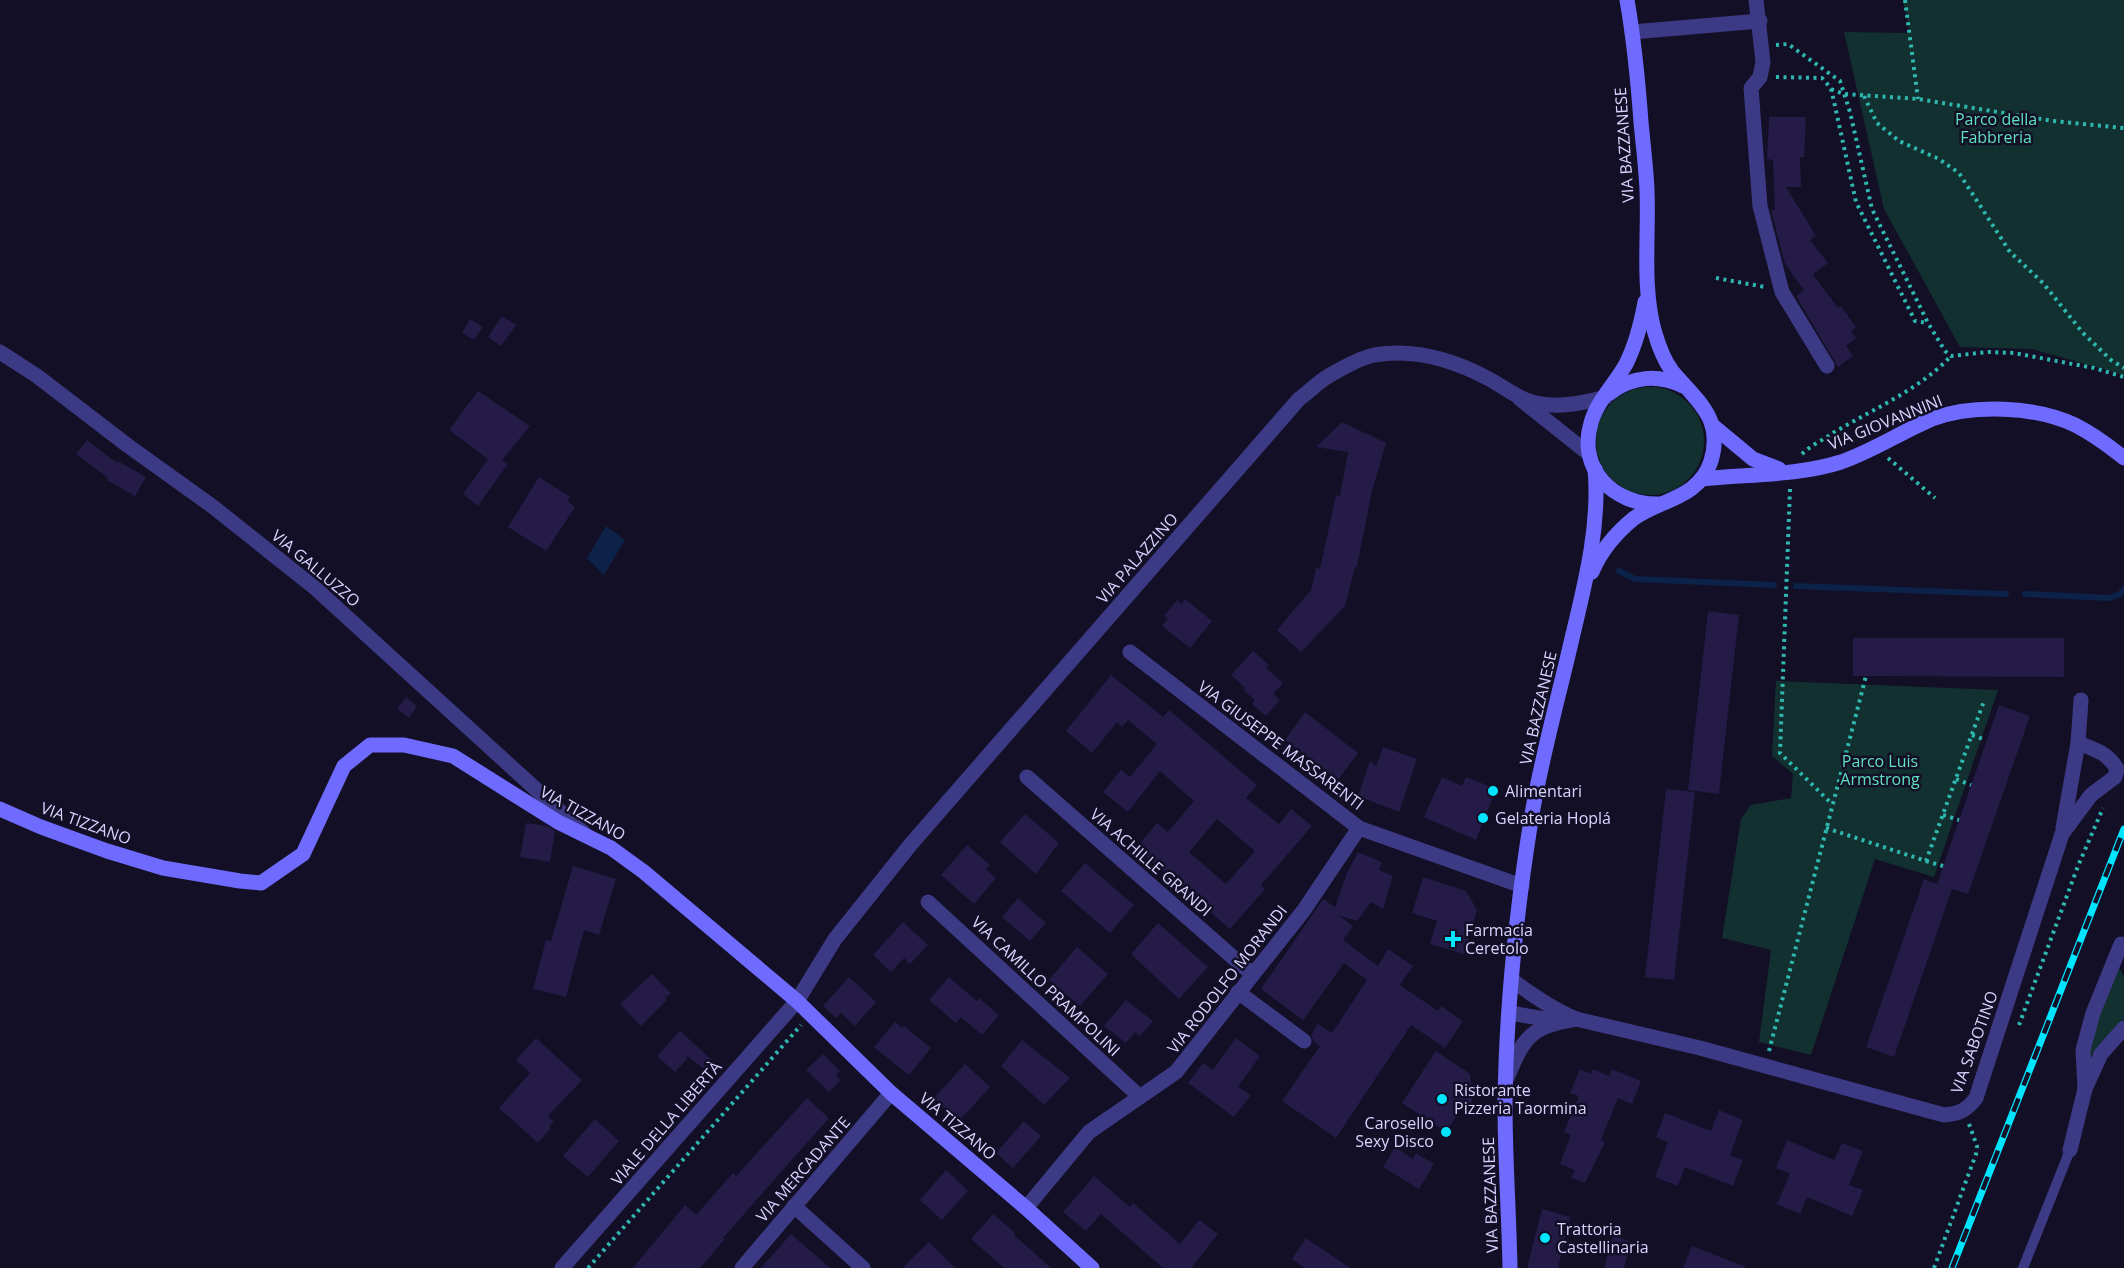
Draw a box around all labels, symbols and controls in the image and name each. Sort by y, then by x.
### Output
street label: VIA BAZZANESE [1609,86,1639,204]
park label: Parco della Fabbreria [1955,108,2037,148]
street label: VIA GIOVANNINI [1825,389,1945,455]
street label: VIA PALAZZINO [1091,508,1183,608]
street label: VIA GALLUZZO [267,524,365,612]
street label: VIA BAZZANESE [1514,649,1562,767]
street label: VIA GIUSEPPE MASSARENTI [1194,675,1368,815]
park label: Parco Luis Armstrong [1840,750,1920,790]
street label: VIA TIZZANO [536,780,630,846]
place label: Alimentari [1505,780,1582,802]
marker: Alimentari [1486,784,1500,798]
street label: VIA TIZZANO [38,797,134,849]
street label: VIA ACHILLE GRANDI [1086,803,1216,921]
place label: Gelateria Hoplá [1495,807,1611,829]
marker: Gelateria Hoplá [1476,811,1490,825]
street label: VIA RODOLFO MORANDI [1162,900,1292,1058]
street label: VIA CAMILLO PRAMPOLINI [967,911,1125,1061]
place label: Farmacia Ceretolo [1465,919,1533,959]
marker: Farmacia Ceretolo [1446,932,1460,946]
street label: VIA SABOTINO [1945,988,2003,1096]
street label: VIALE DELLA LIBERTÀ [606,1056,727,1190]
place label: Ristorante Pizzeria Taormina [1454,1079,1587,1119]
street label: VIA TIZZANO [915,1087,1001,1165]
marker: Ristorante Pizzeria Taormina [1435,1092,1449,1106]
street label: VIA MERCADANTE [751,1112,855,1226]
place label: Carosello Sexy Disco [1355,1112,1434,1152]
marker: Carosello Sexy Disco [1439,1125,1453,1139]
street label: VIA BAZZANESE [1477,1137,1503,1253]
place label: Trattoria Castellinaria [1557,1218,1649,1258]
marker: Trattoria Castellinaria [1538,1231,1552,1245]

